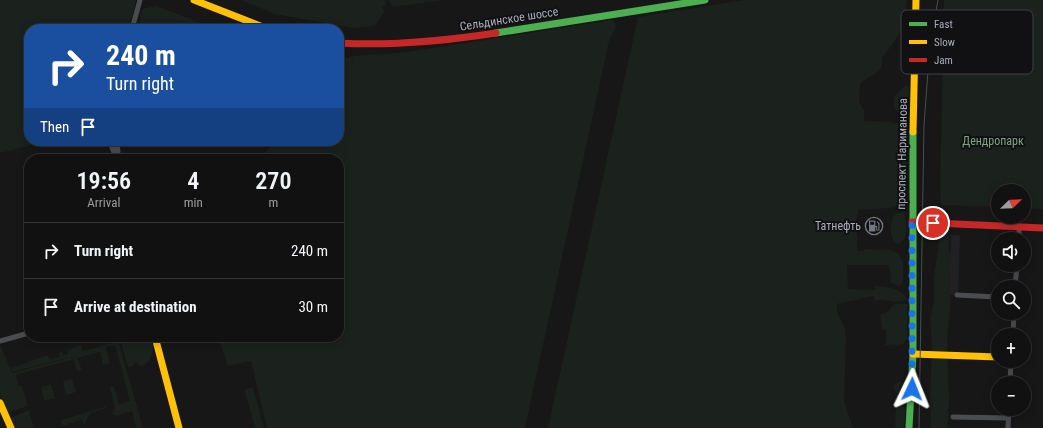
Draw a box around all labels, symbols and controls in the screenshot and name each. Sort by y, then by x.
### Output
street label: Сельдинское шоссе [459,4,560,34]
legend [901,10,1033,74]
text: Fast [934,18,953,31]
text: Slow [934,36,955,49]
text: 240 m [106,39,176,72]
icon: right [40,40,92,92]
text: Jam [934,54,953,67]
text: Turn right [106,73,174,94]
street label: проспект Нариманова [894,98,910,210]
icon: arrive [77,116,99,138]
text: Then [40,118,69,136]
park label: Дендропарк [962,134,1024,148]
text: 19:56 [77,167,131,195]
text: 4 [187,167,199,195]
text: 270 [255,167,291,195]
north arrow [991,184,1031,224]
map controls [991,184,1031,416]
text: Arrival [87,195,120,210]
text: min [184,195,203,210]
text: m [268,195,278,210]
pin [916,206,950,240]
icon: arrive [922,212,944,234]
fuel station icon: Татнефть [864,216,884,236]
place label: Татнефть [815,219,861,233]
button: sound [991,232,1031,272]
icon: right [40,240,62,262]
text: Turn right [74,242,133,260]
text: 240 m [291,242,328,260]
button: search [991,280,1031,320]
icon: arrive [40,296,62,318]
text: Arrive at destination [74,298,197,316]
text: 30 m [298,298,328,316]
button: + [991,328,1031,368]
position arrow [891,368,933,410]
button: − [991,376,1031,416]

